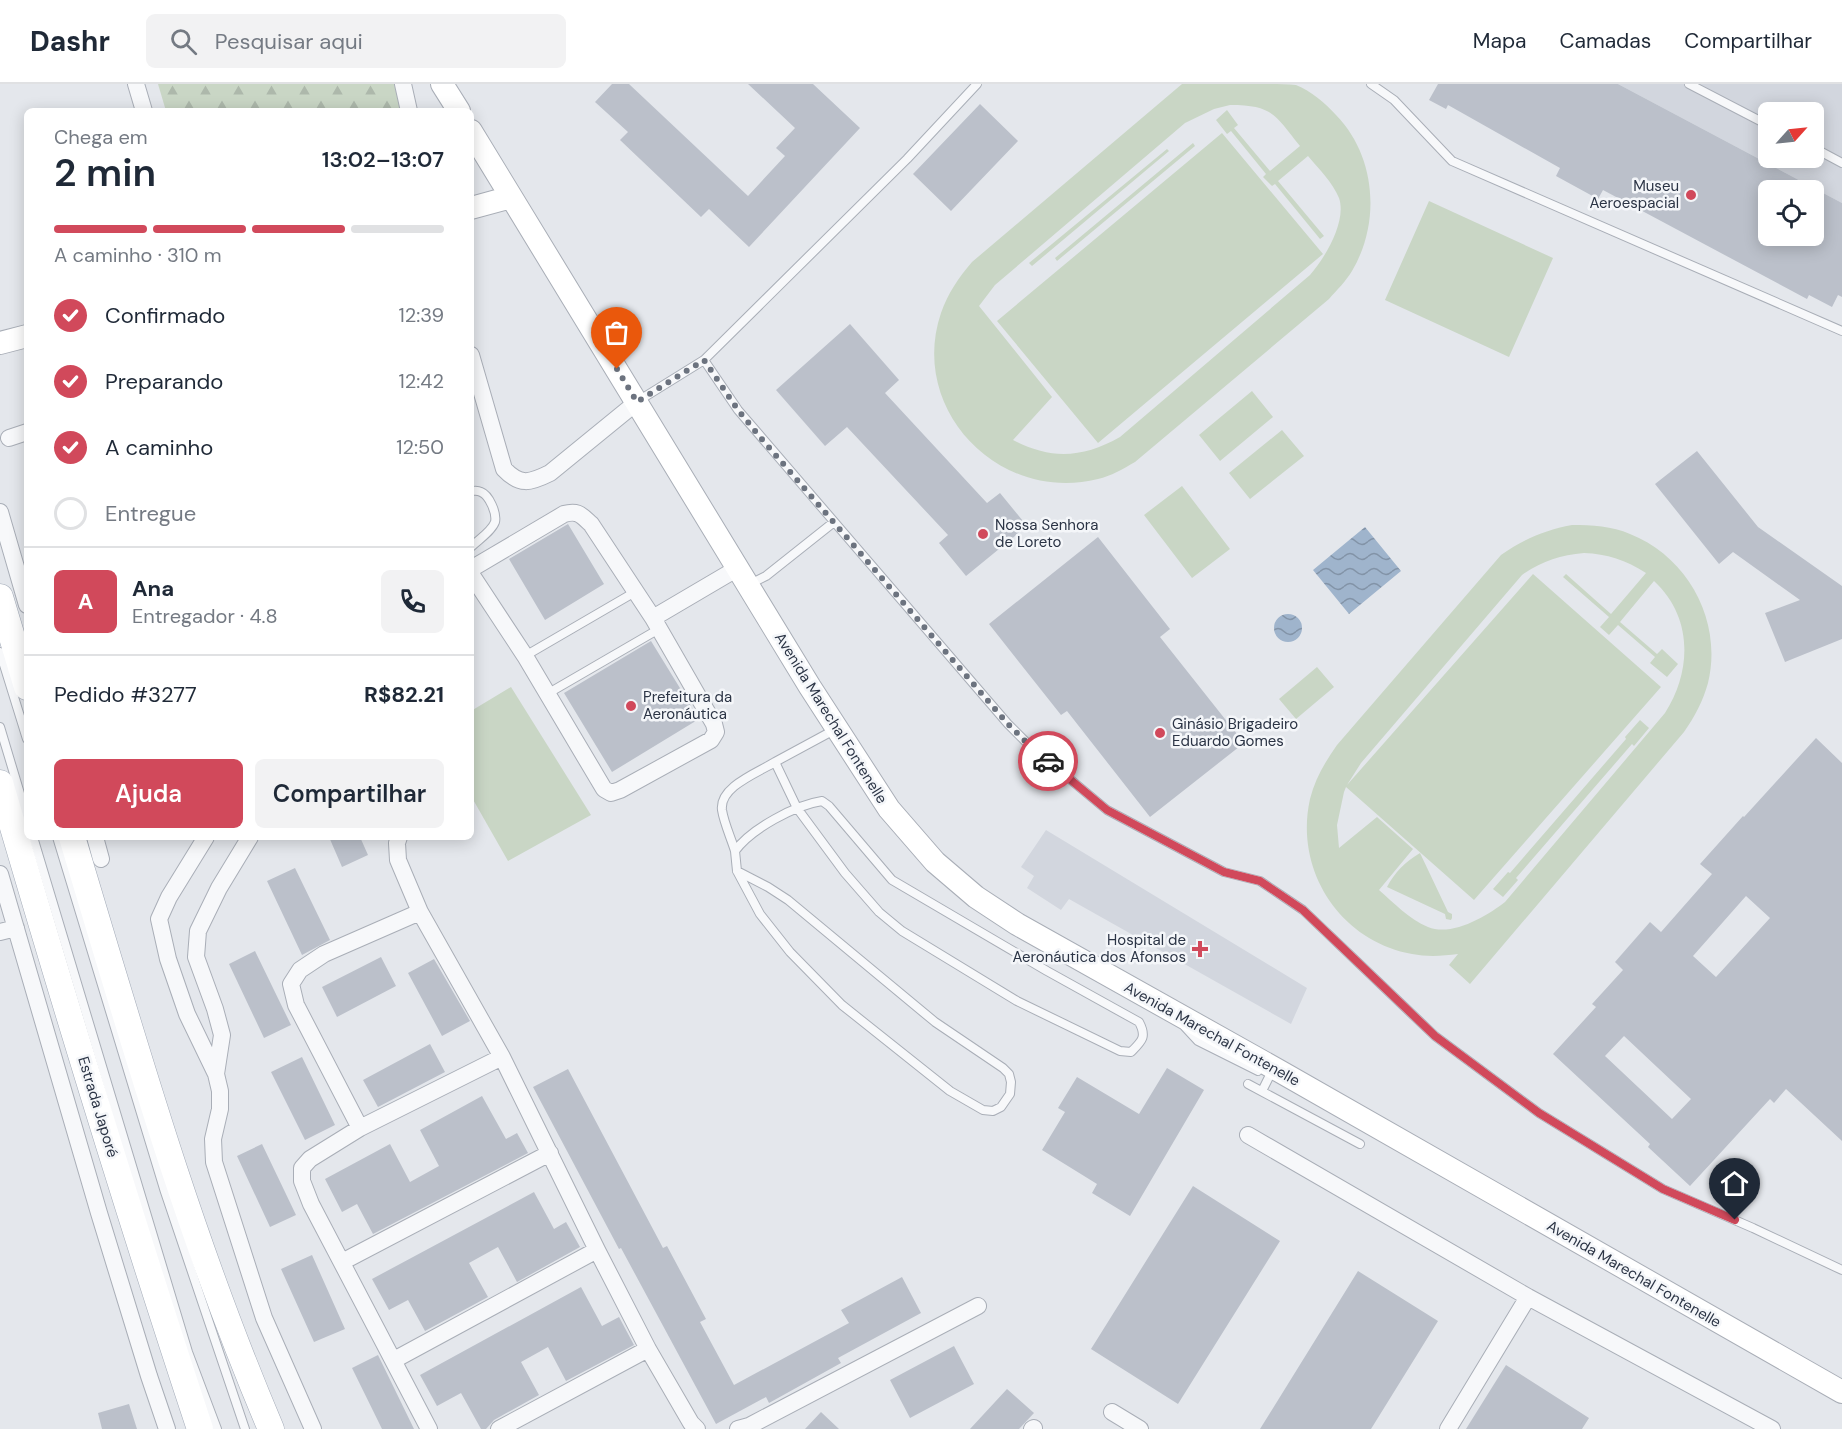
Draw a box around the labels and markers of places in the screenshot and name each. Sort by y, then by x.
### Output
place label: Museu Aeroespacial [1589,176,1679,213]
marker: Museu Aeroespacial [1684,188,1698,202]
pin [591,307,642,369]
place label: Nossa Senhora de Loreto [995,515,1099,552]
marker: Nossa Senhora de Loreto [976,527,990,541]
place label: Prefeitura da Aeronáutica [643,687,732,724]
marker: Prefeitura da Aeronáutica [624,699,638,713]
place label: Ginásio Brigadeiro Eduardo Gomes [1172,714,1298,751]
marker: Ginásio Brigadeiro Eduardo Gomes [1153,726,1167,740]
place label: Hospital de Aeronáutica dos Afonsos [1012,930,1186,967]
marker: Hospital de Aeronáutica dos Afonsos [1191,940,1209,958]
pin [1709,1158,1760,1220]

